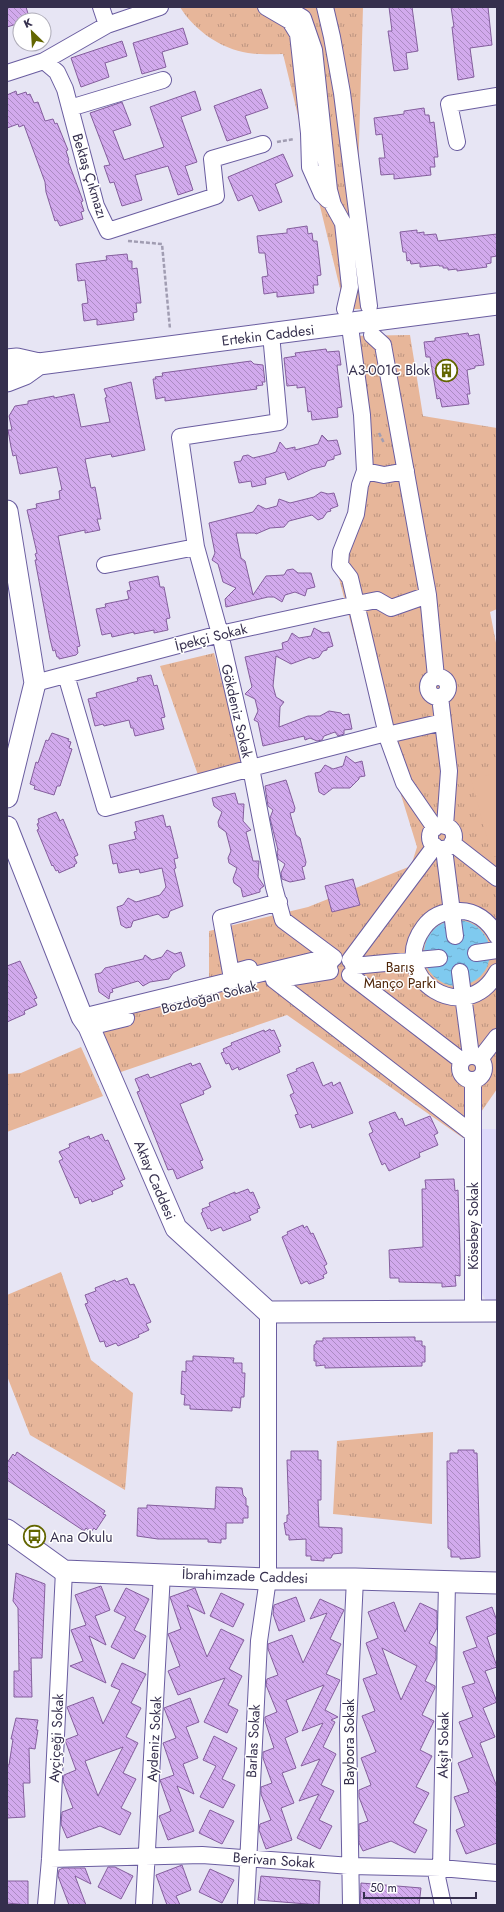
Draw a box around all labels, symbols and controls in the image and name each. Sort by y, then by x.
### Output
north arrow [12,12,52,52]
text: K [21,14,35,32]
street label: Bektaş Çıkmazı [68,131,112,221]
street label: Ertekin Caddesi [221,319,315,351]
building icon: A3-001C Blok [433,357,459,383]
place label: A3-001C Blok [348,360,431,380]
street label: İpekçi Sokak [173,618,250,656]
street label: Gökdeniz Sokak [216,662,258,761]
park label: Barış Manço Parkı [364,957,436,993]
street label: Bozdoğan Sokak [159,975,260,1019]
street label: Aktay Caddesi [129,1137,181,1223]
street label: Kösebey Sokak [463,1181,483,1270]
bus stop icon: Ana Okulu [21,1524,47,1550]
place label: Ana Okulu [50,1527,113,1547]
street label: İbrahimzade Caddesi [182,1564,308,1588]
street label: Ayçiçeği Sokak [44,1692,68,1783]
street label: Aydeniz Sokak [142,1695,166,1782]
street label: Baybora Sokak [339,1698,359,1785]
street label: Barlas Sokak [241,1703,265,1778]
street label: Akşit Sokak [432,1711,454,1778]
street label: Berivan Sokak [232,1847,317,1873]
scale bar [364,1874,476,1900]
text: 50 m [370,1879,397,1897]

